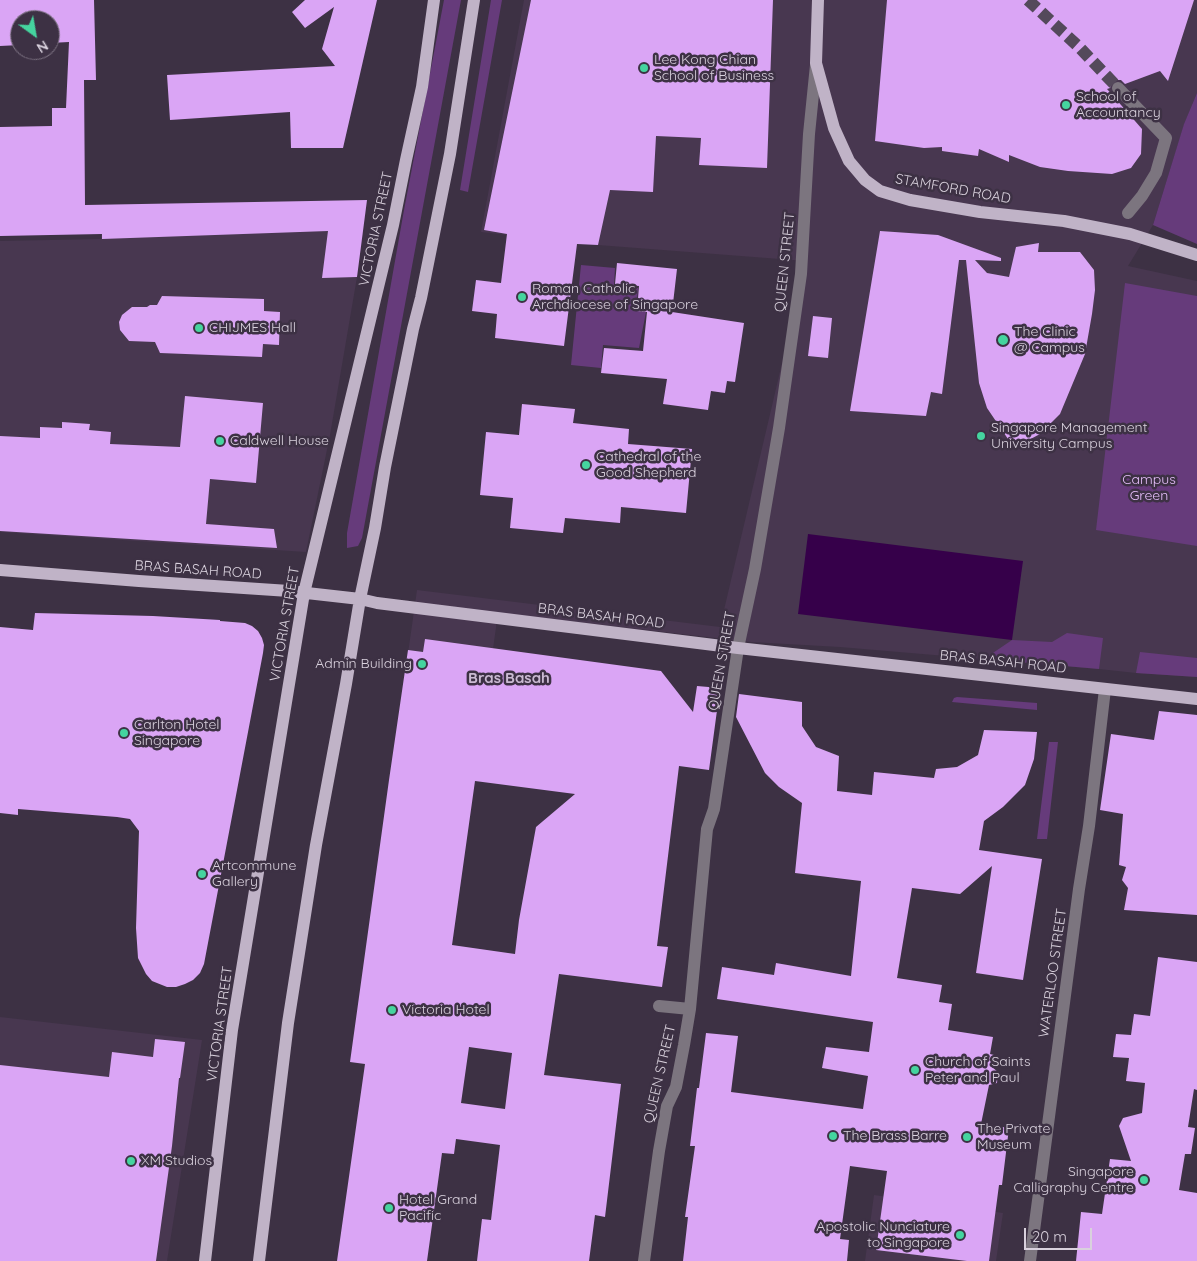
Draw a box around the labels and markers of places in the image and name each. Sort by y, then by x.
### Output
place label: Lee Kong Chian School of Business [654,52,774,84]
marker: Lee Kong Chian School of Business [638,62,650,74]
place label: School of Accountancy [1076,89,1161,121]
marker: School of Accountancy [1060,99,1072,111]
place label: Roman Catholic Archdiocese of Singapore [532,281,698,314]
marker: Roman Catholic Archdiocese of Singapore [516,291,528,303]
place label: CHIJMES Hall [209,320,296,336]
marker: CHIJMES Hall [193,322,205,334]
place label: The Clinic @ Campus [1014,324,1085,357]
marker: The Clinic @ Campus [996,333,1010,347]
place label: Singapore Management University Campus [991,420,1147,452]
marker: Singapore Management University Campus [975,430,987,442]
place label: Caldwell House [230,433,329,449]
marker: Caldwell House [214,435,226,447]
place label: Cathedral of the Good Shepherd [596,449,701,482]
marker: Cathedral of the Good Shepherd [580,459,592,471]
place label: Admin Building [315,656,412,672]
marker: Admin Building [416,658,428,670]
place label: Carlton Hotel Singapore [134,717,220,750]
marker: Carlton Hotel Singapore [118,727,130,739]
place label: Artcommune Gallery [212,858,296,890]
marker: Artcommune Gallery [196,868,208,880]
place label: Victoria Hotel [402,1002,490,1018]
marker: Victoria Hotel [386,1004,398,1016]
place label: Church of Saints Peter and Paul [925,1054,1031,1086]
marker: Church of Saints Peter and Paul [909,1064,921,1076]
place label: The Private Museum [977,1121,1050,1154]
place label: The Brass Barre [843,1128,947,1144]
marker: The Brass Barre [827,1130,839,1142]
marker: The Private Museum [961,1131,973,1143]
place label: XM Studios [141,1153,212,1169]
marker: XM Studios [125,1155,137,1167]
place label: Singapore Calligraphy Centre [1013,1164,1134,1196]
marker: Singapore Calligraphy Centre [1138,1174,1150,1186]
place label: Hotel Grand Pacific [399,1192,477,1224]
marker: Hotel Grand Pacific [383,1202,395,1214]
place label: Apostolic Nunciature to Singapore [816,1219,950,1252]
marker: Apostolic Nunciature to Singapore [954,1229,966,1241]

